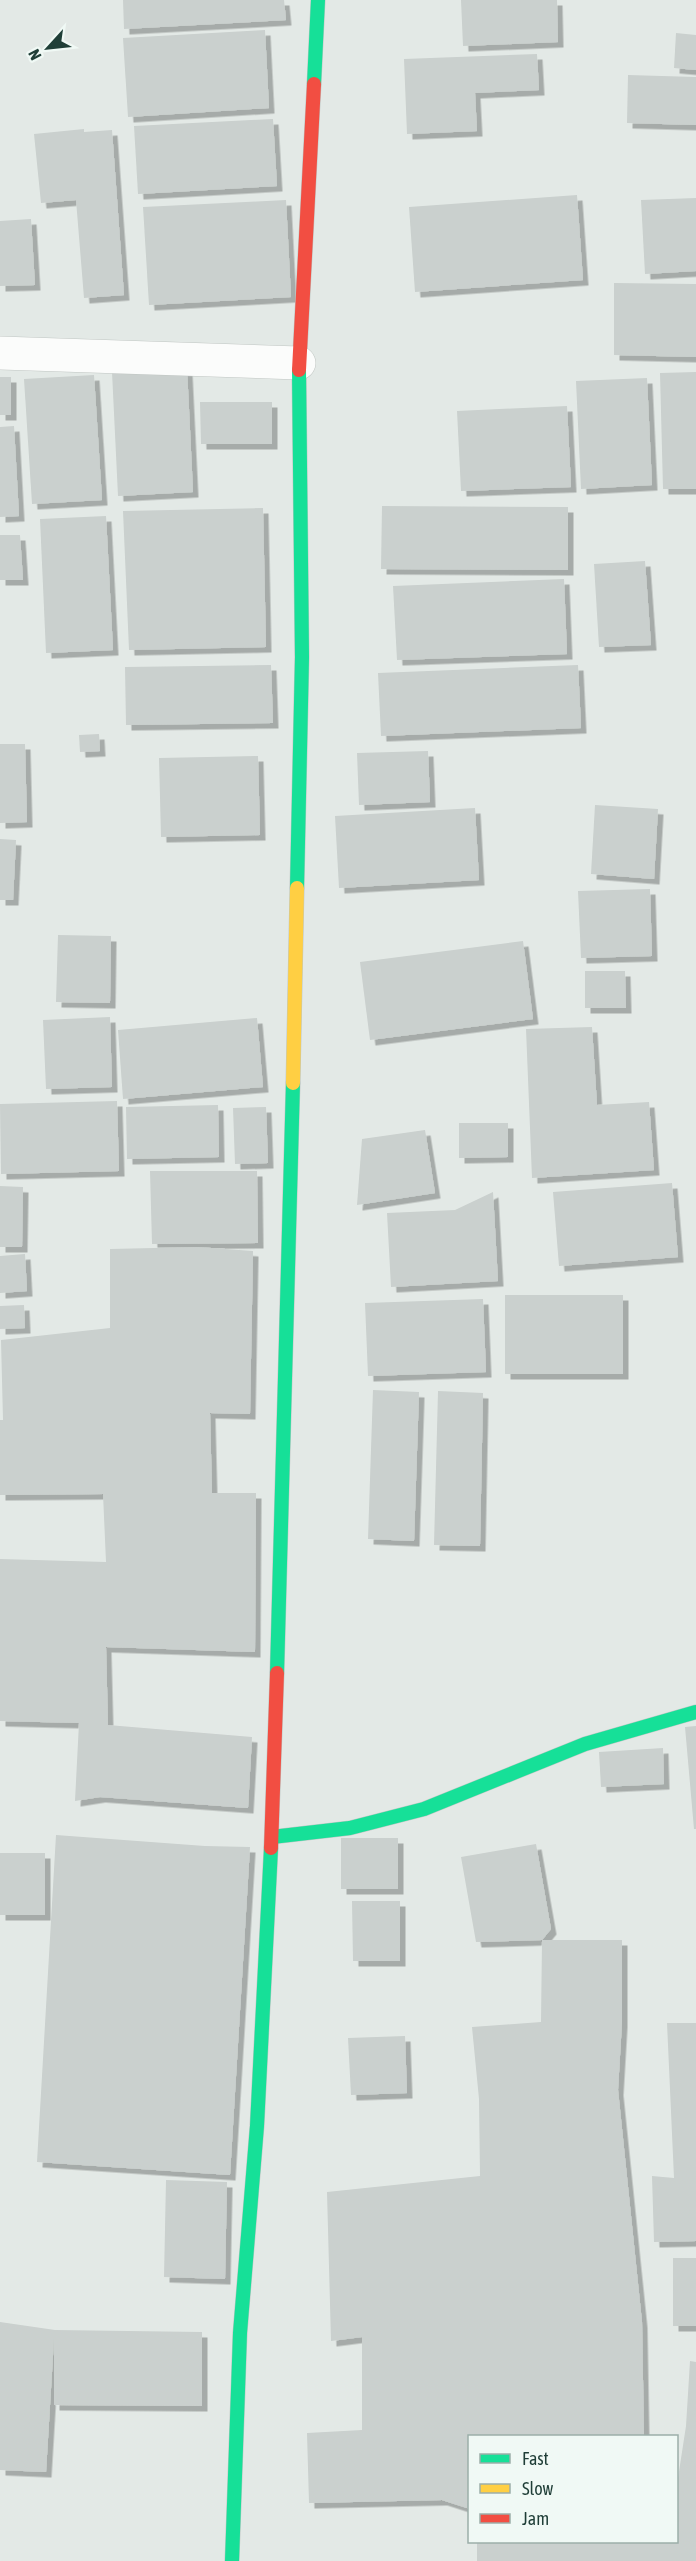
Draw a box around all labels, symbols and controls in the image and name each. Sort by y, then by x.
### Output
north arrow [18,18,78,78]
text: N [24,47,45,63]
legend [468,2435,678,2543]
text: Fast [522,2448,549,2469]
text: Slow [522,2478,553,2499]
text: Jam [522,2508,549,2529]

